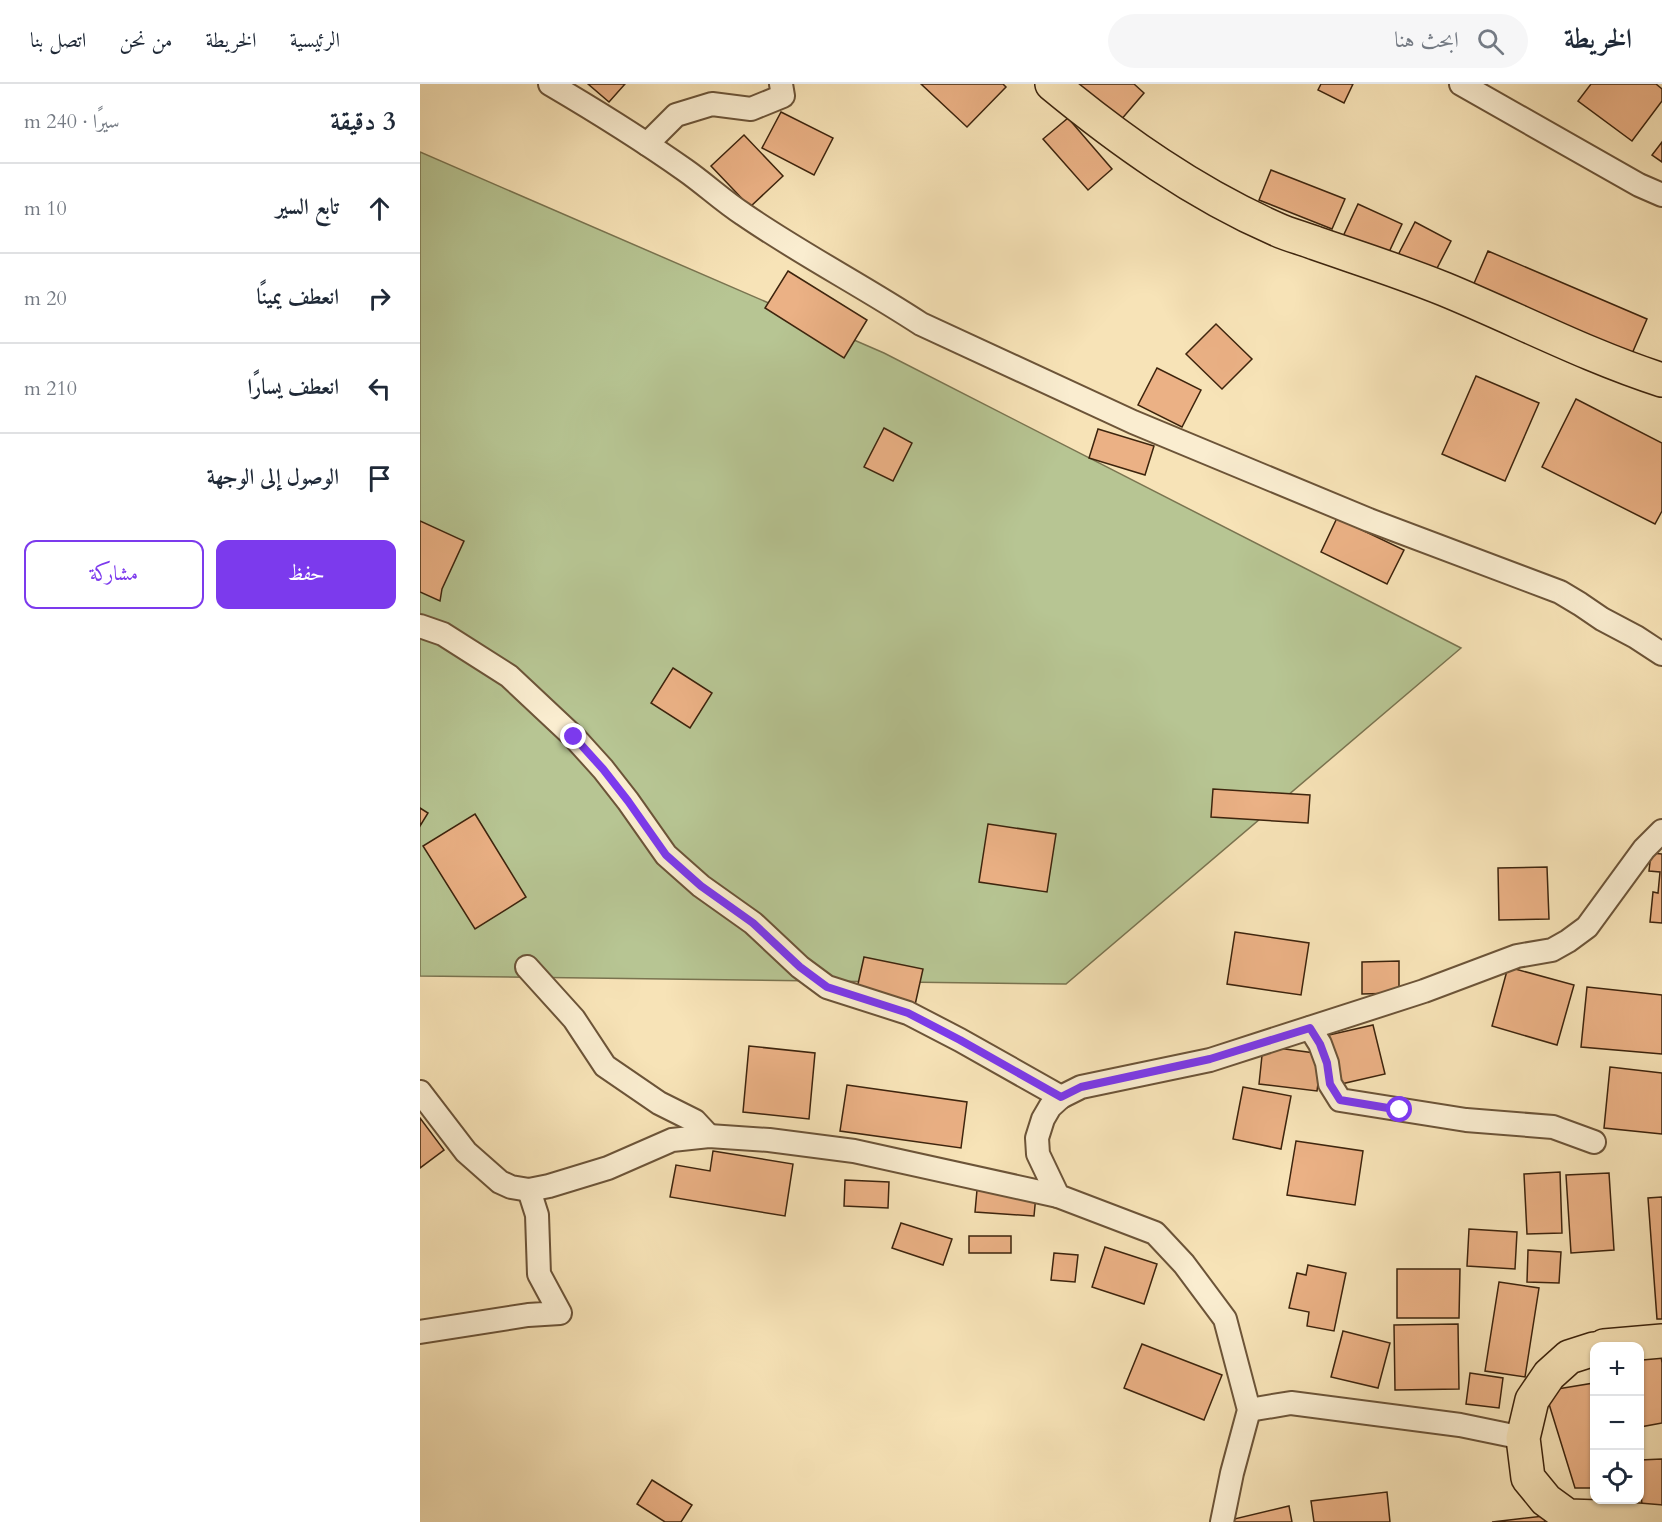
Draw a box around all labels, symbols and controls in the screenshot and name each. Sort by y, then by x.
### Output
search box [1108,14,1528,68]
text: الخريطة [1564,20,1632,58]
text: ابحث هنا [1394,25,1459,55]
icon: search [1474,25,1507,58]
text: اتصل بنا [30,26,86,55]
text: من نحن [119,26,173,55]
text: الخريطة [206,26,257,55]
text: الرئيسية [290,26,340,55]
text: 3 دقيقة [330,104,396,139]
text: سيرًا · 240 m [24,108,120,135]
text: تابع السير [276,192,339,222]
icon: ahead [363,192,396,225]
text: 10 m [24,195,67,222]
text: انعطف يمينًا [256,282,339,312]
icon: right [363,282,396,315]
text: 20 m [24,285,67,312]
text: انعطف يسارًا [248,372,339,402]
icon: left [363,372,396,405]
text: 210 m [24,375,77,402]
text: الوصول إلى الوجهة [207,462,339,492]
icon: arrive [363,462,396,495]
button: مشاركة [24,540,204,609]
button: حفظ [216,540,396,609]
route end [560,723,586,749]
route start [1386,1096,1412,1122]
map controls [1590,1342,1644,1504]
button: + [1590,1342,1644,1396]
button: − [1590,1396,1644,1450]
button: locate [1590,1450,1644,1504]

